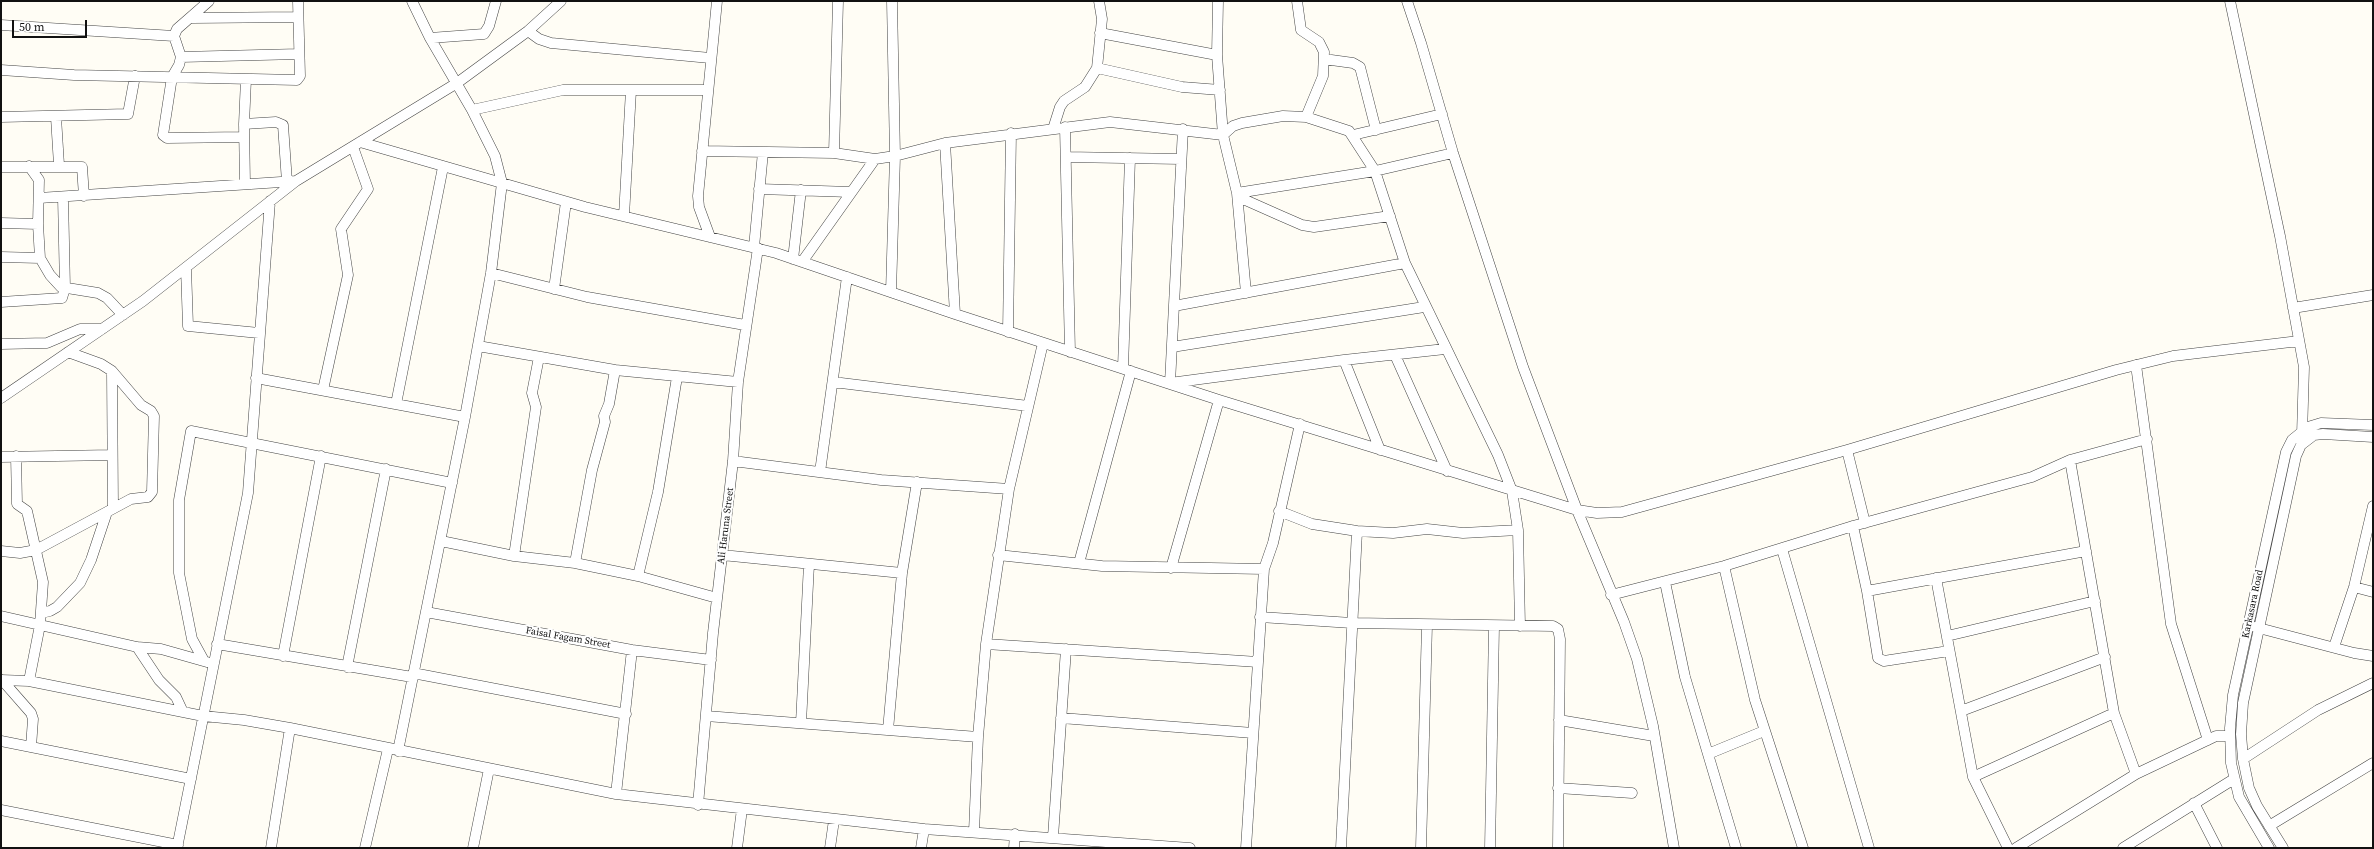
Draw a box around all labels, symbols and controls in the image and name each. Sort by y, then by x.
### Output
scale bar [14,12,89,38]
text: 50 m [19,19,45,35]
street label: Ali Haruna Street [715,487,737,565]
street label: Karkasara Road [2240,569,2266,639]
street label: Faisal Fagam Street [525,625,611,651]

